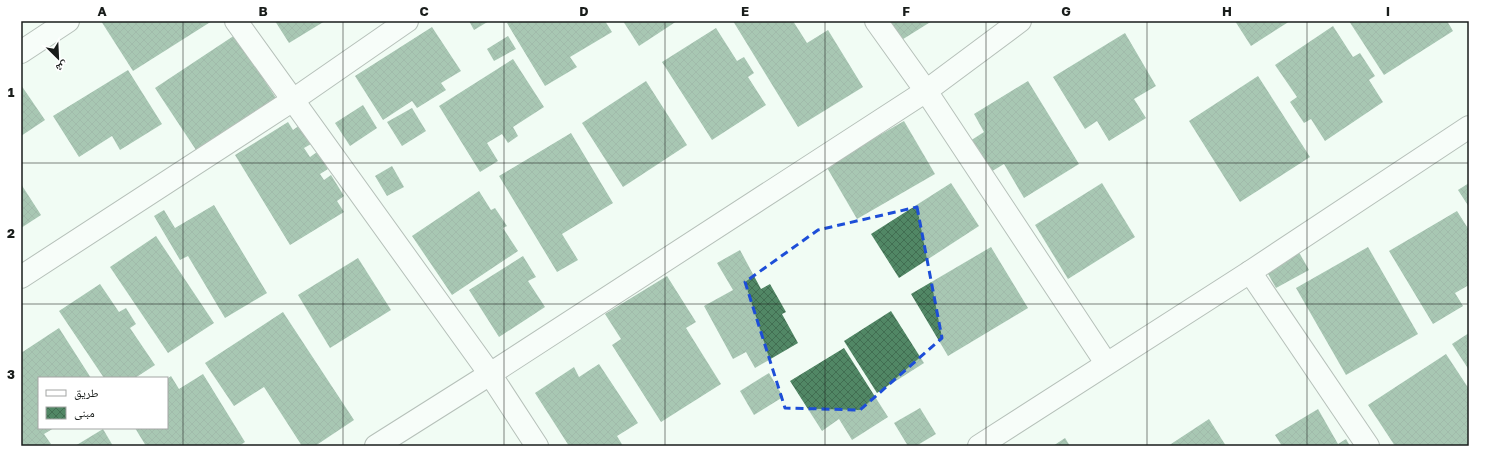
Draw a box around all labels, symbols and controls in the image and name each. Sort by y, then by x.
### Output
text: A [97,3,107,19]
text: B [258,3,268,19]
text: C [419,3,429,19]
text: D [579,3,589,19]
text: E [741,3,749,19]
text: F [902,3,910,19]
text: G [1061,3,1071,19]
text: H [1222,3,1232,19]
text: I [1386,3,1390,19]
north arrow [38,38,78,78]
text: ش [53,57,70,76]
text: 1 [8,84,15,100]
text: 2 [7,225,15,241]
text: 3 [7,366,15,382]
legend [38,377,168,429]
text: طريق [74,385,99,400]
text: مبنى [74,405,95,420]

